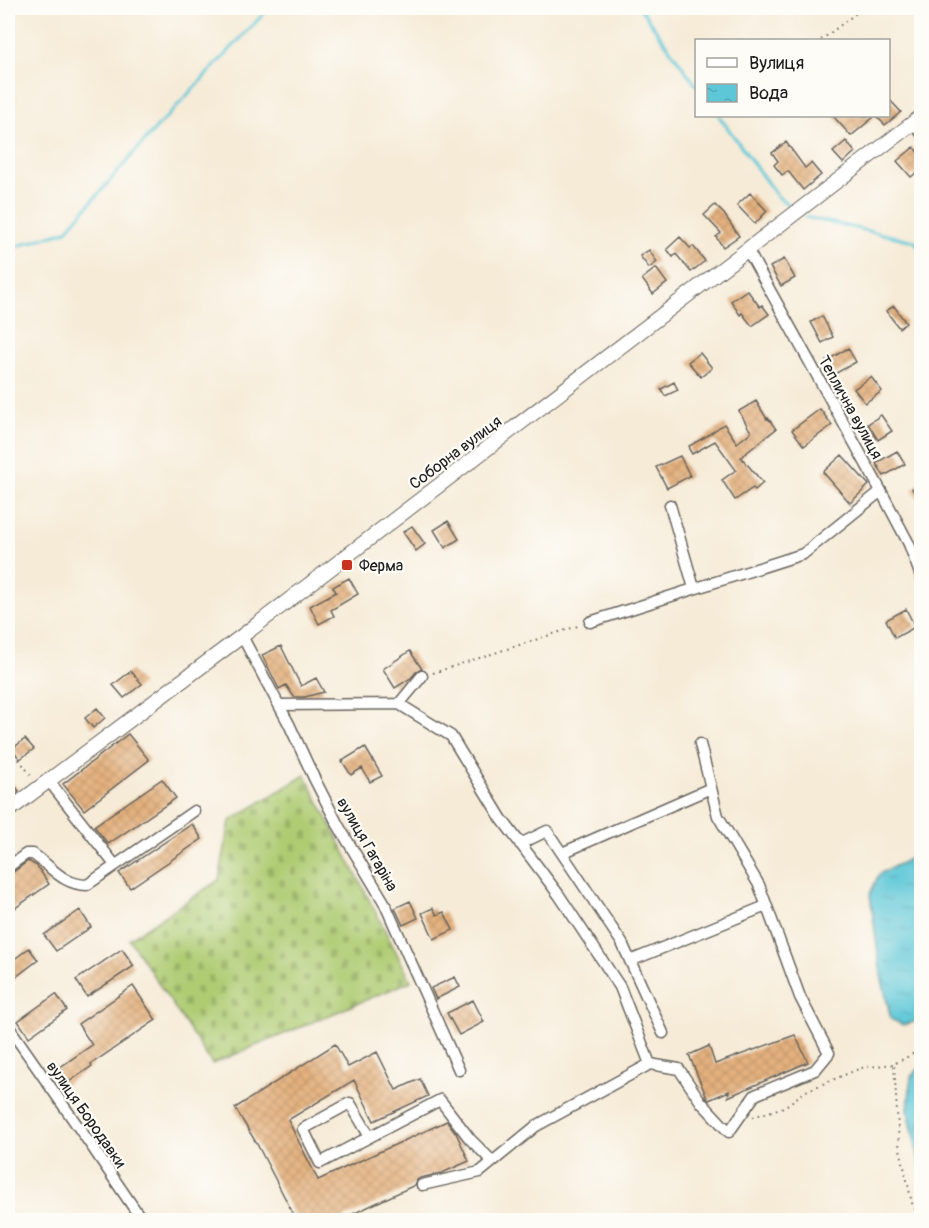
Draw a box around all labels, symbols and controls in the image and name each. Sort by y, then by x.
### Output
legend [695,39,890,117]
text: Вулиця [749,52,804,75]
text: Вода [749,82,788,105]
street label: Теплична вулиця [813,352,887,463]
street label: Соборна вулиця [405,412,506,494]
place label: Ферма [359,556,403,576]
marker: Ферма [340,558,354,572]
street label: вулиця Гагаріна [332,794,402,895]
street label: вулиця Бородавки [42,1057,130,1172]

